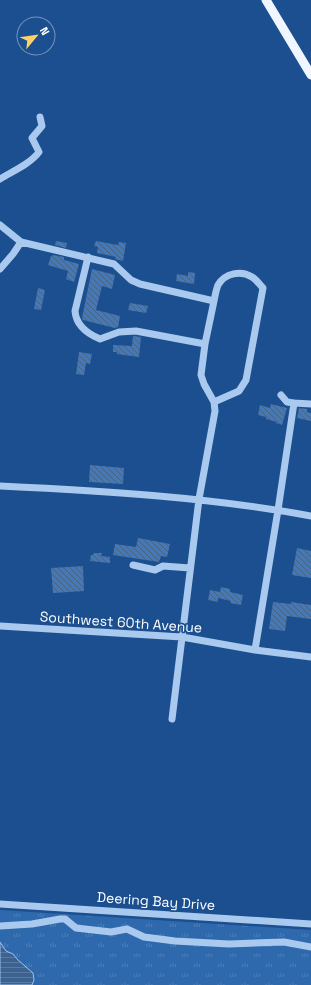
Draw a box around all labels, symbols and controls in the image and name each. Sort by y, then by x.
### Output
north arrow [16,16,56,56]
text: N [37,25,53,38]
street label: Southwest 60th Avenue [39,607,203,637]
street label: Deering Bay Drive [96,888,216,914]

